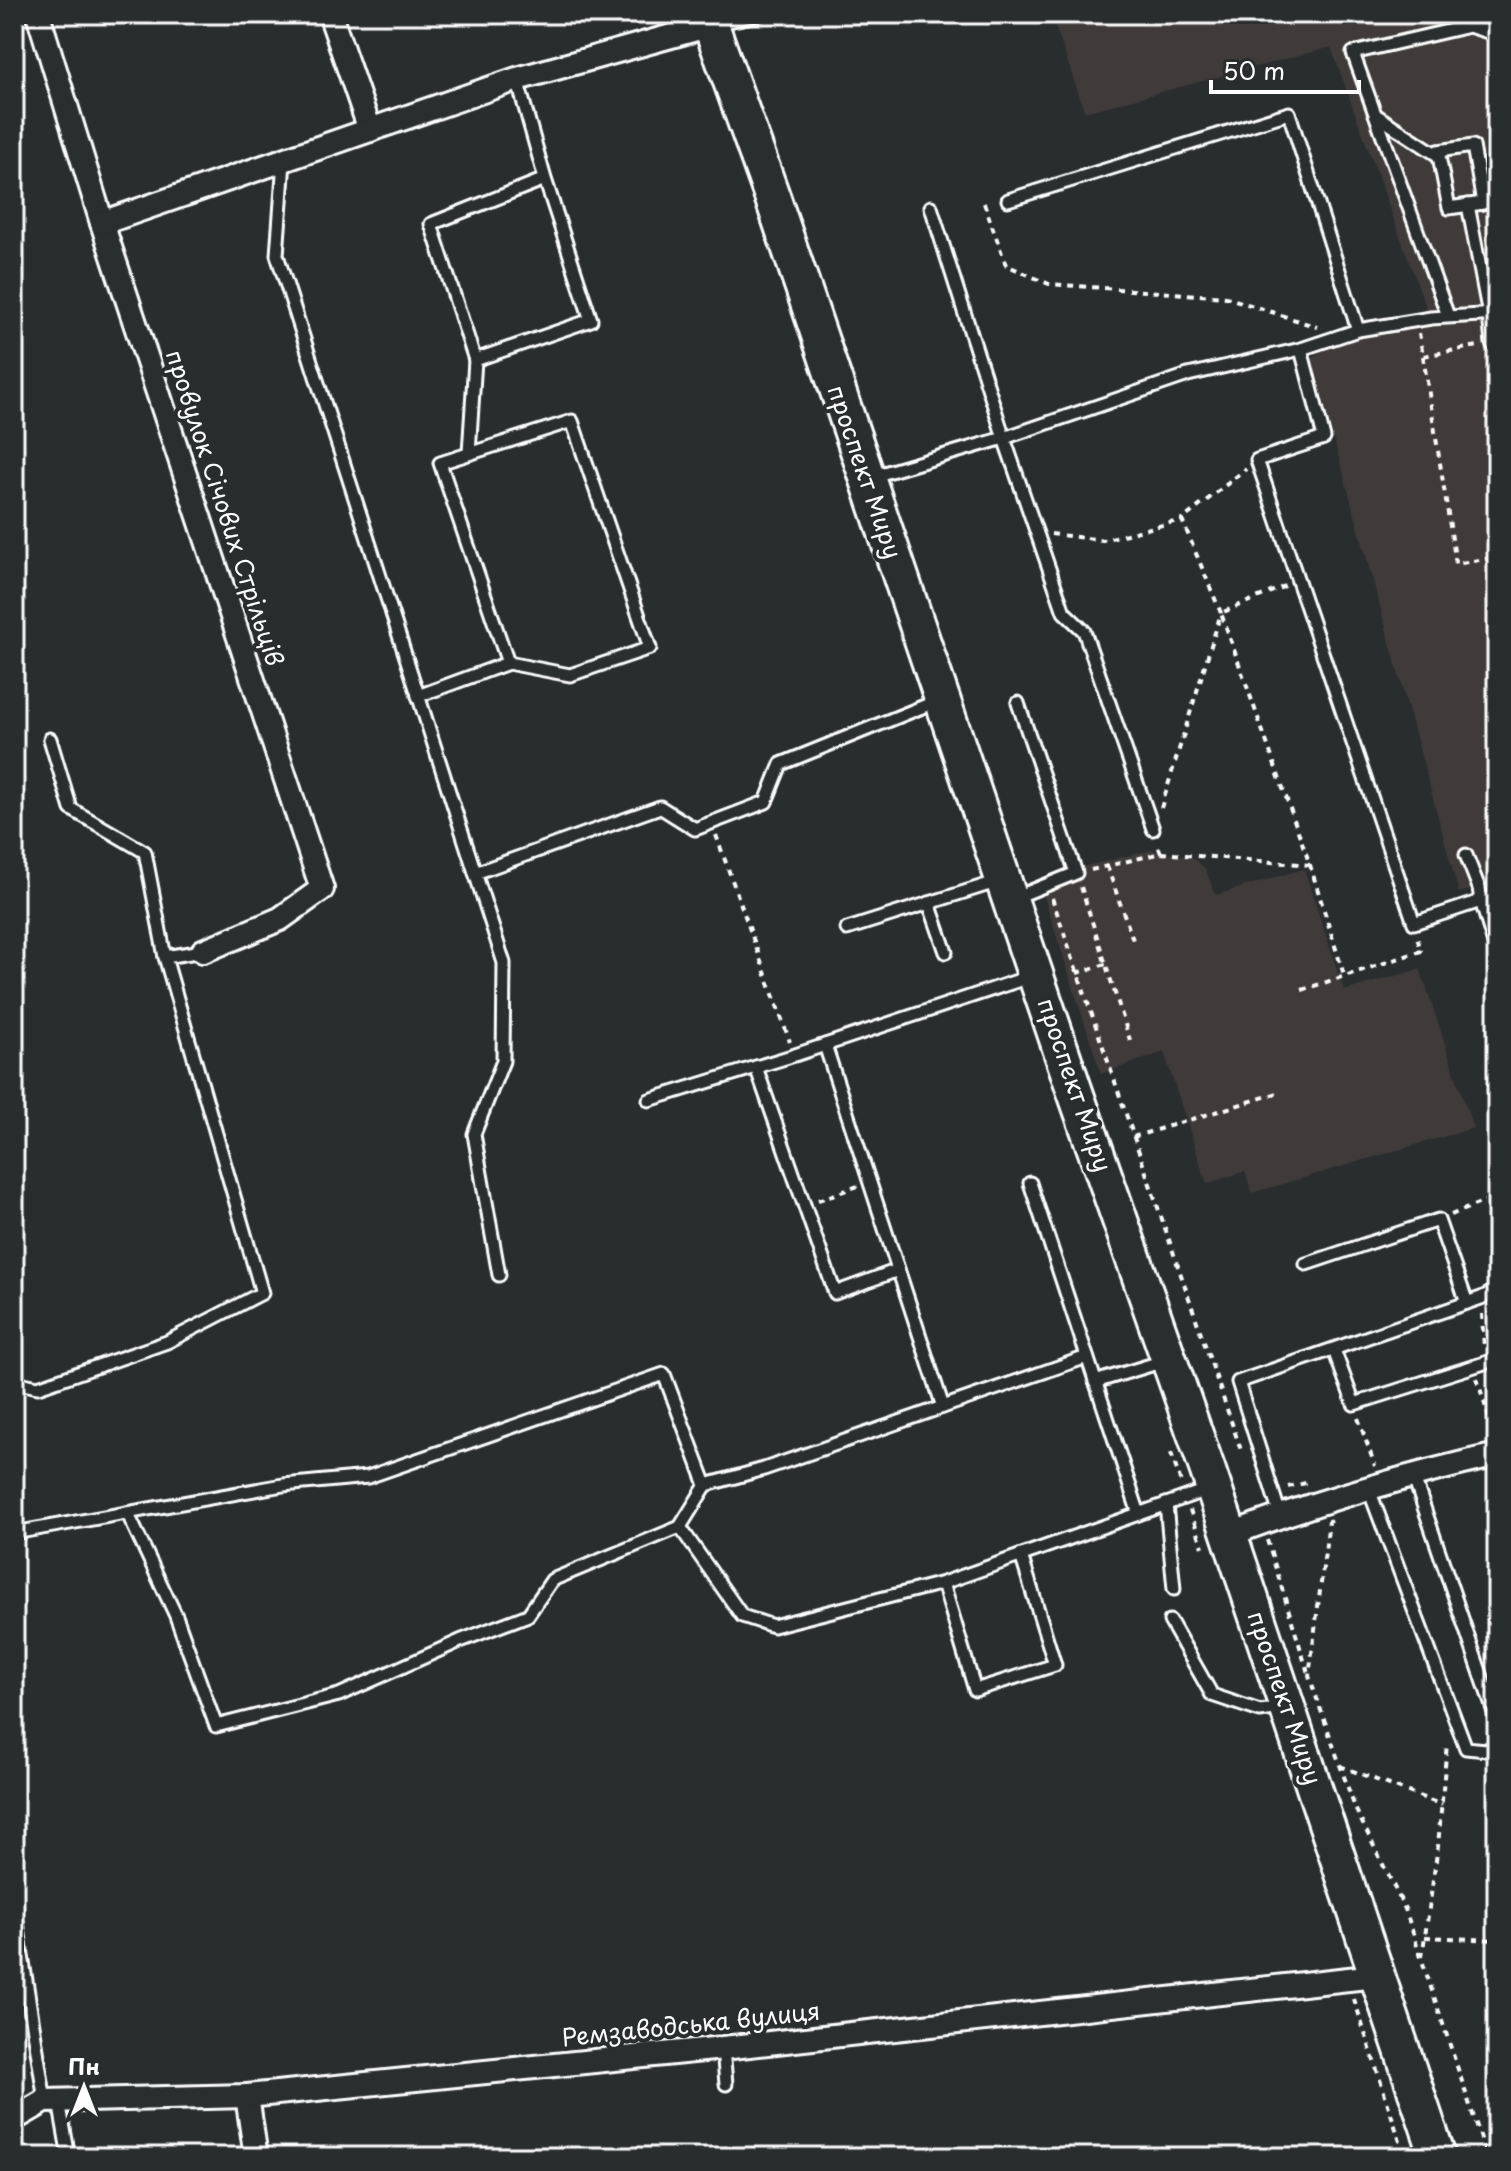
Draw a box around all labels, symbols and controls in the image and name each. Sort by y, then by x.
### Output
scale bar [1211,44,1359,94]
text: 50 m [1223,52,1285,88]
street label: провулок Січових Стрільців [158,345,294,670]
street label: проспект Миру [819,380,912,563]
street label: проспект Миру [1029,993,1122,1176]
street label: проспект Миру [1239,1606,1332,1789]
street label: Ремзаводська вулиця [560,1992,822,2054]
north arrow [44,2047,124,2127]
text: Пн [68,2049,100,2082]

